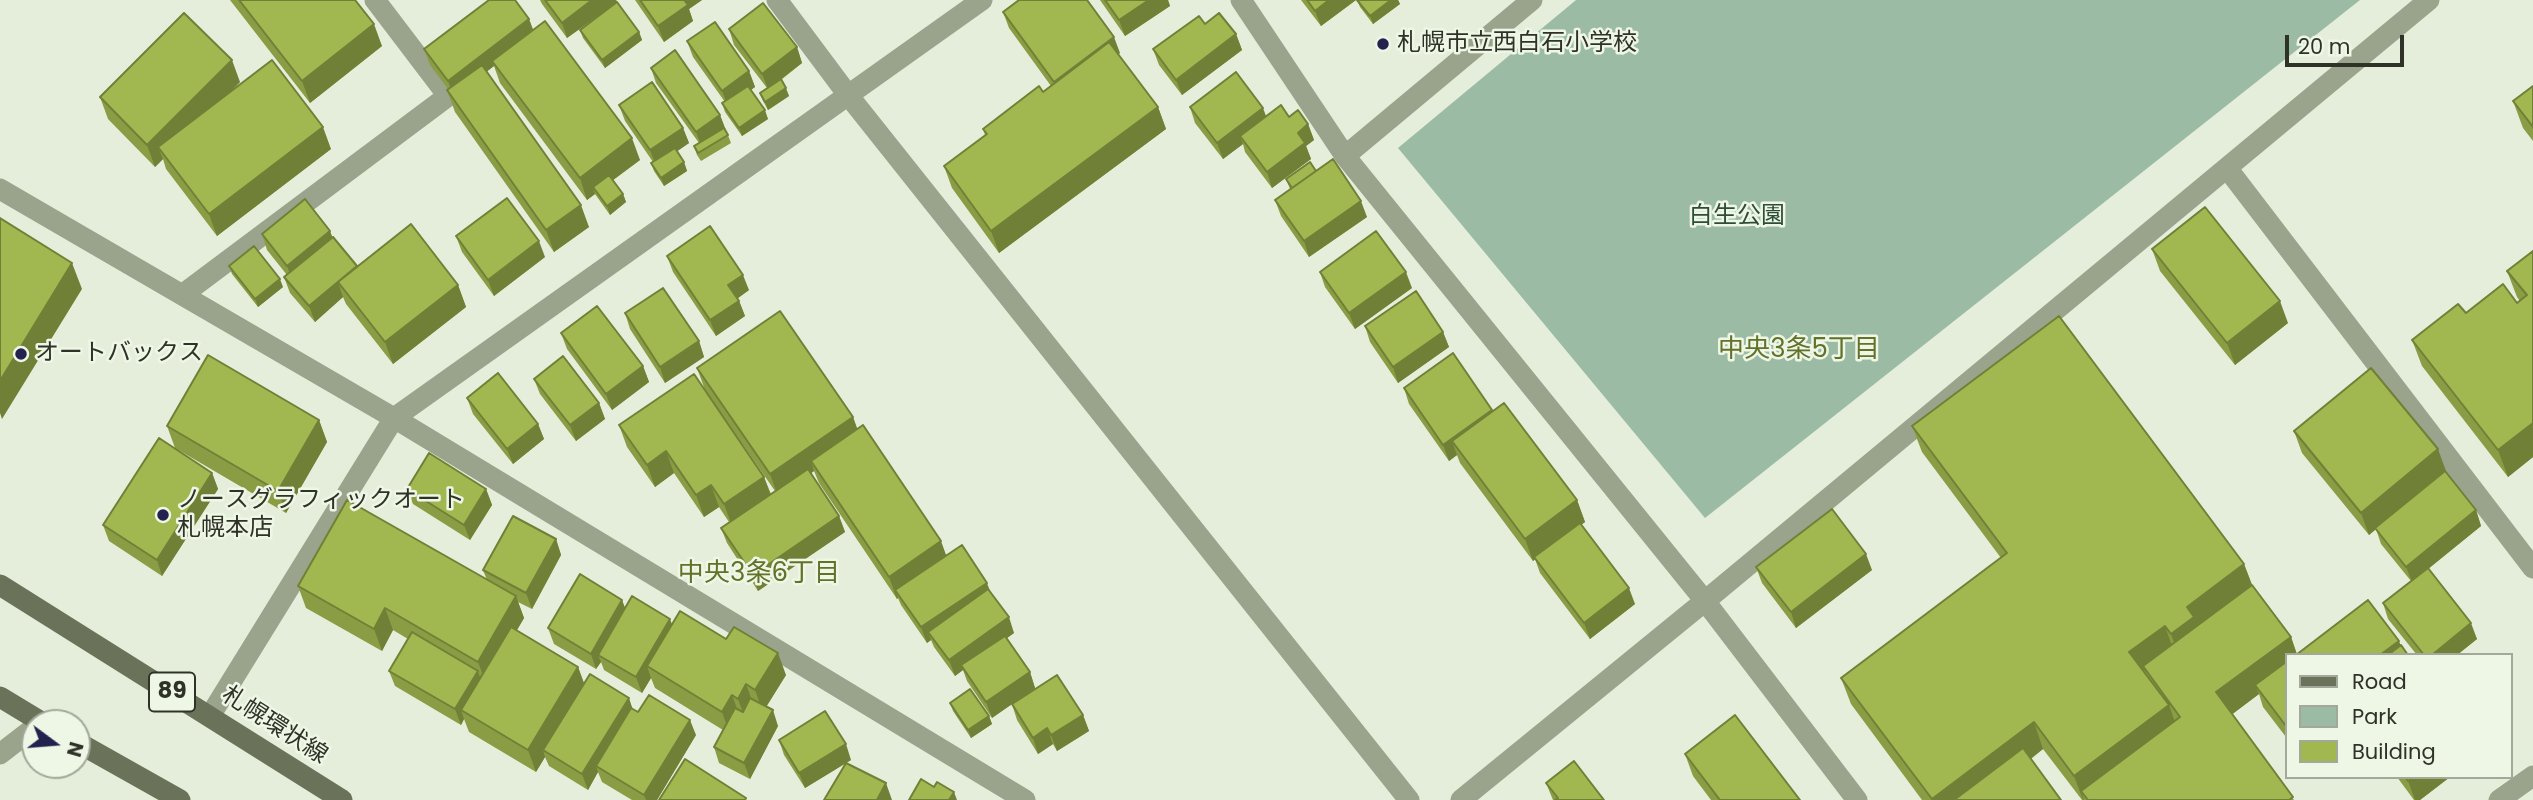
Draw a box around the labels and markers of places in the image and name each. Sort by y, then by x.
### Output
place label: 札幌市立西白石小学校 [1397,30,1637,58]
marker: 札幌市立西白石小学校 [1375,36,1391,52]
place label: オートバックス [35,340,203,368]
marker: オートバックス [13,346,29,362]
place label: ノースグラフィックオート 札幌本店 [177,487,465,543]
marker: ノースグラフィックオート 札幌本店 [155,507,171,523]

